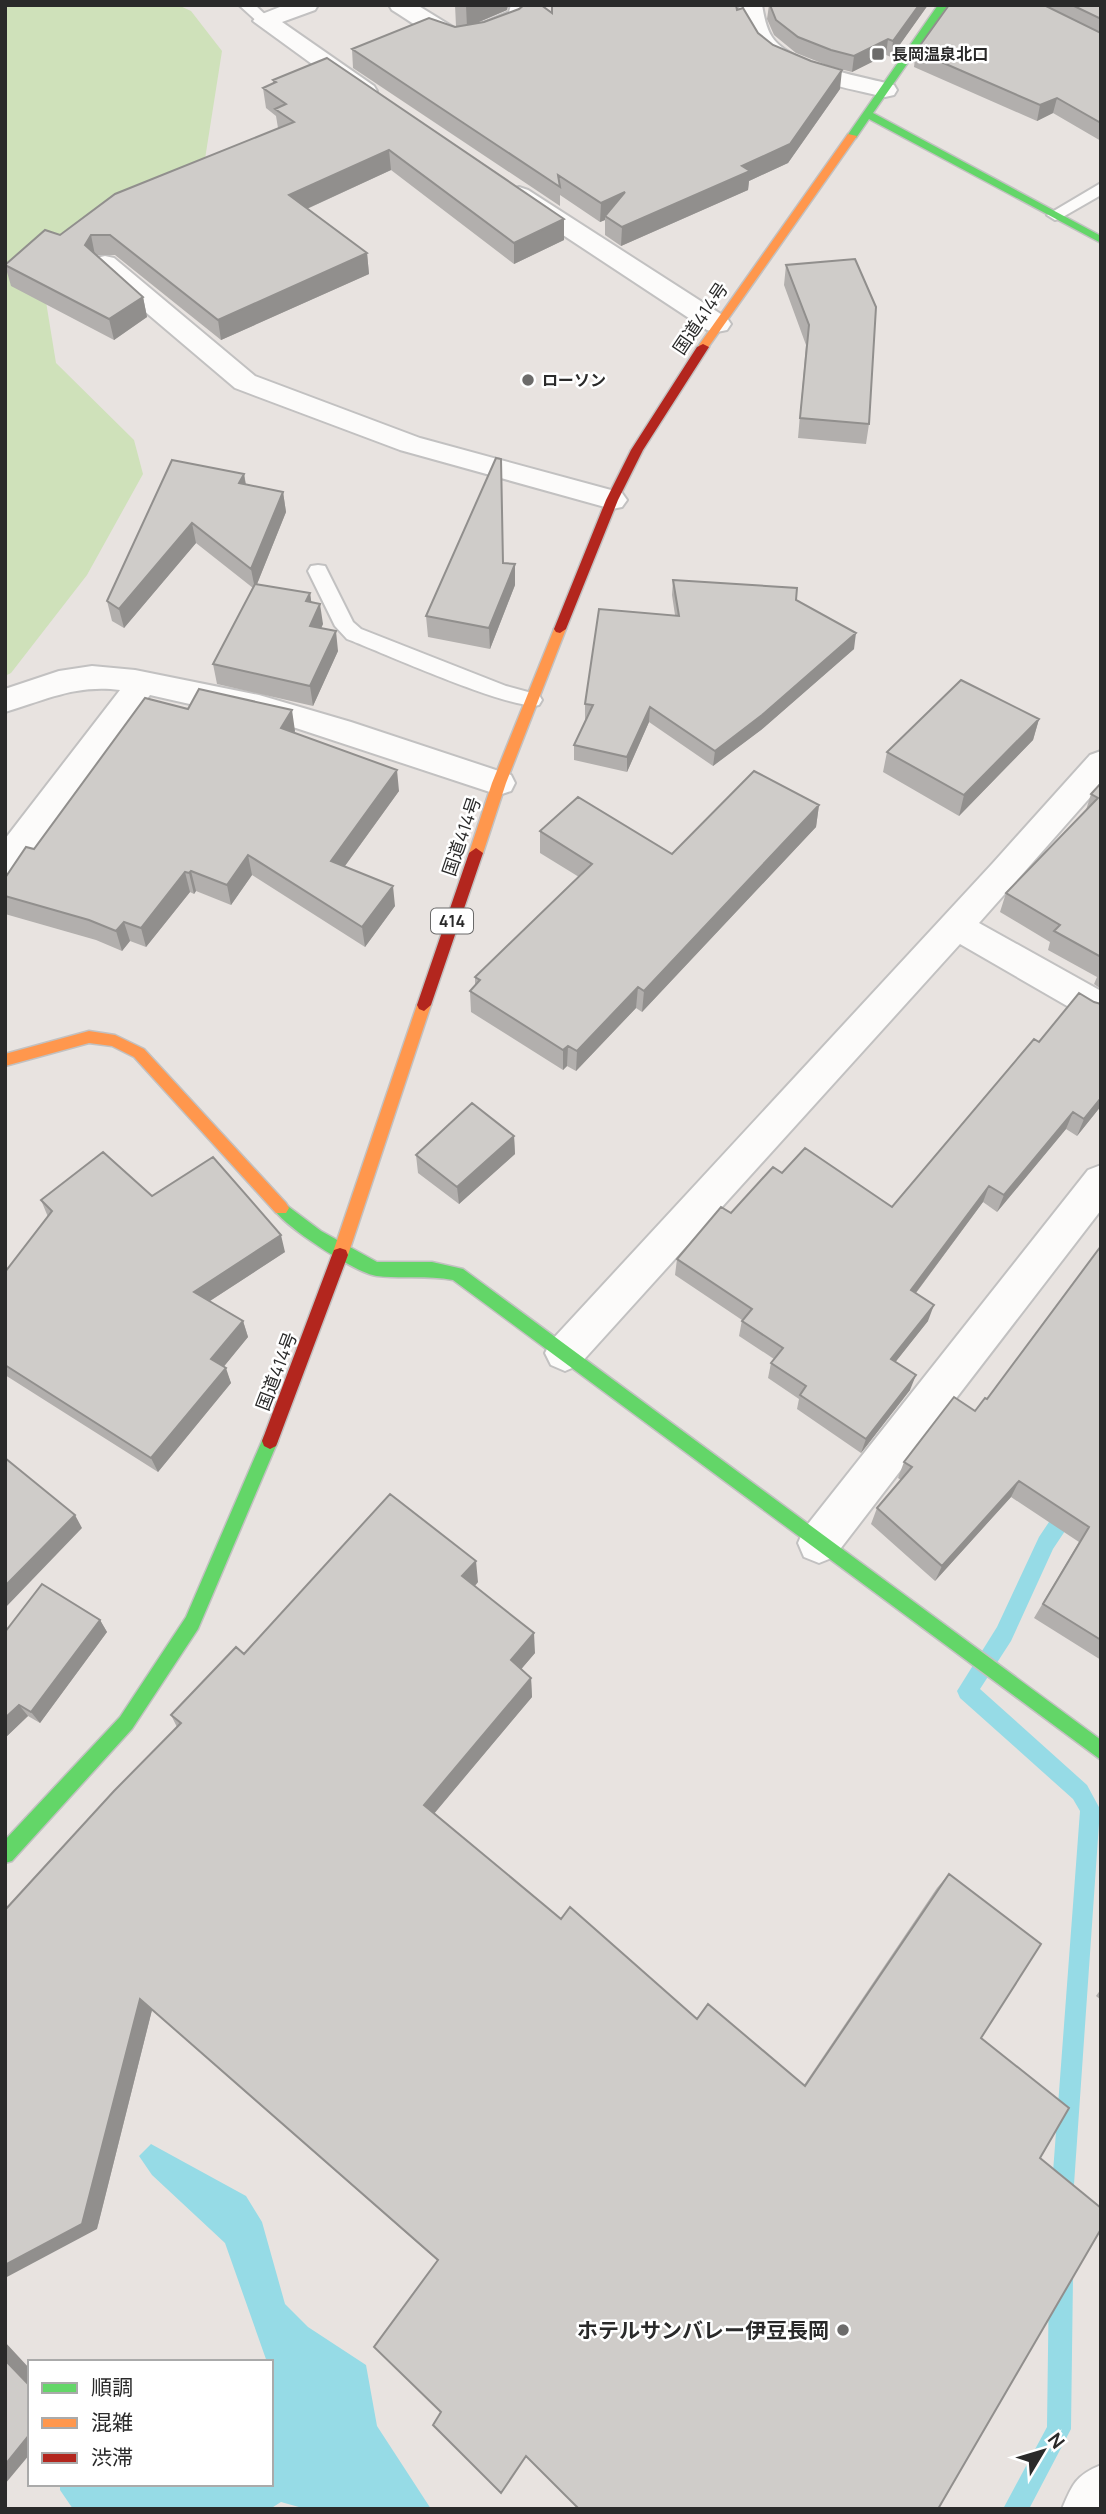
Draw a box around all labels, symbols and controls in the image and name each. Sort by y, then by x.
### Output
place label: 長岡温泉北口 [892,43,988,65]
marker: 長岡温泉北口 [870,46,886,62]
street label: 国道414号 [667,277,733,359]
place label: ローソン [542,369,606,391]
marker: ローソン [520,372,536,388]
street label: 国道414号 [436,793,486,879]
road number: 414 [431,909,473,934]
street label: 国道414号 [250,1328,302,1414]
place label: ホテルサンバレー伊豆長岡 [577,2316,829,2344]
marker: ホテルサンバレー伊豆長岡 [835,2322,851,2338]
legend [28,2360,273,2486]
text: 順調 [91,2373,133,2401]
text: 混雑 [91,2408,133,2436]
north arrow [1008,2416,1078,2486]
text: N [1042,2427,1071,2454]
text: 渋滞 [91,2443,133,2471]

